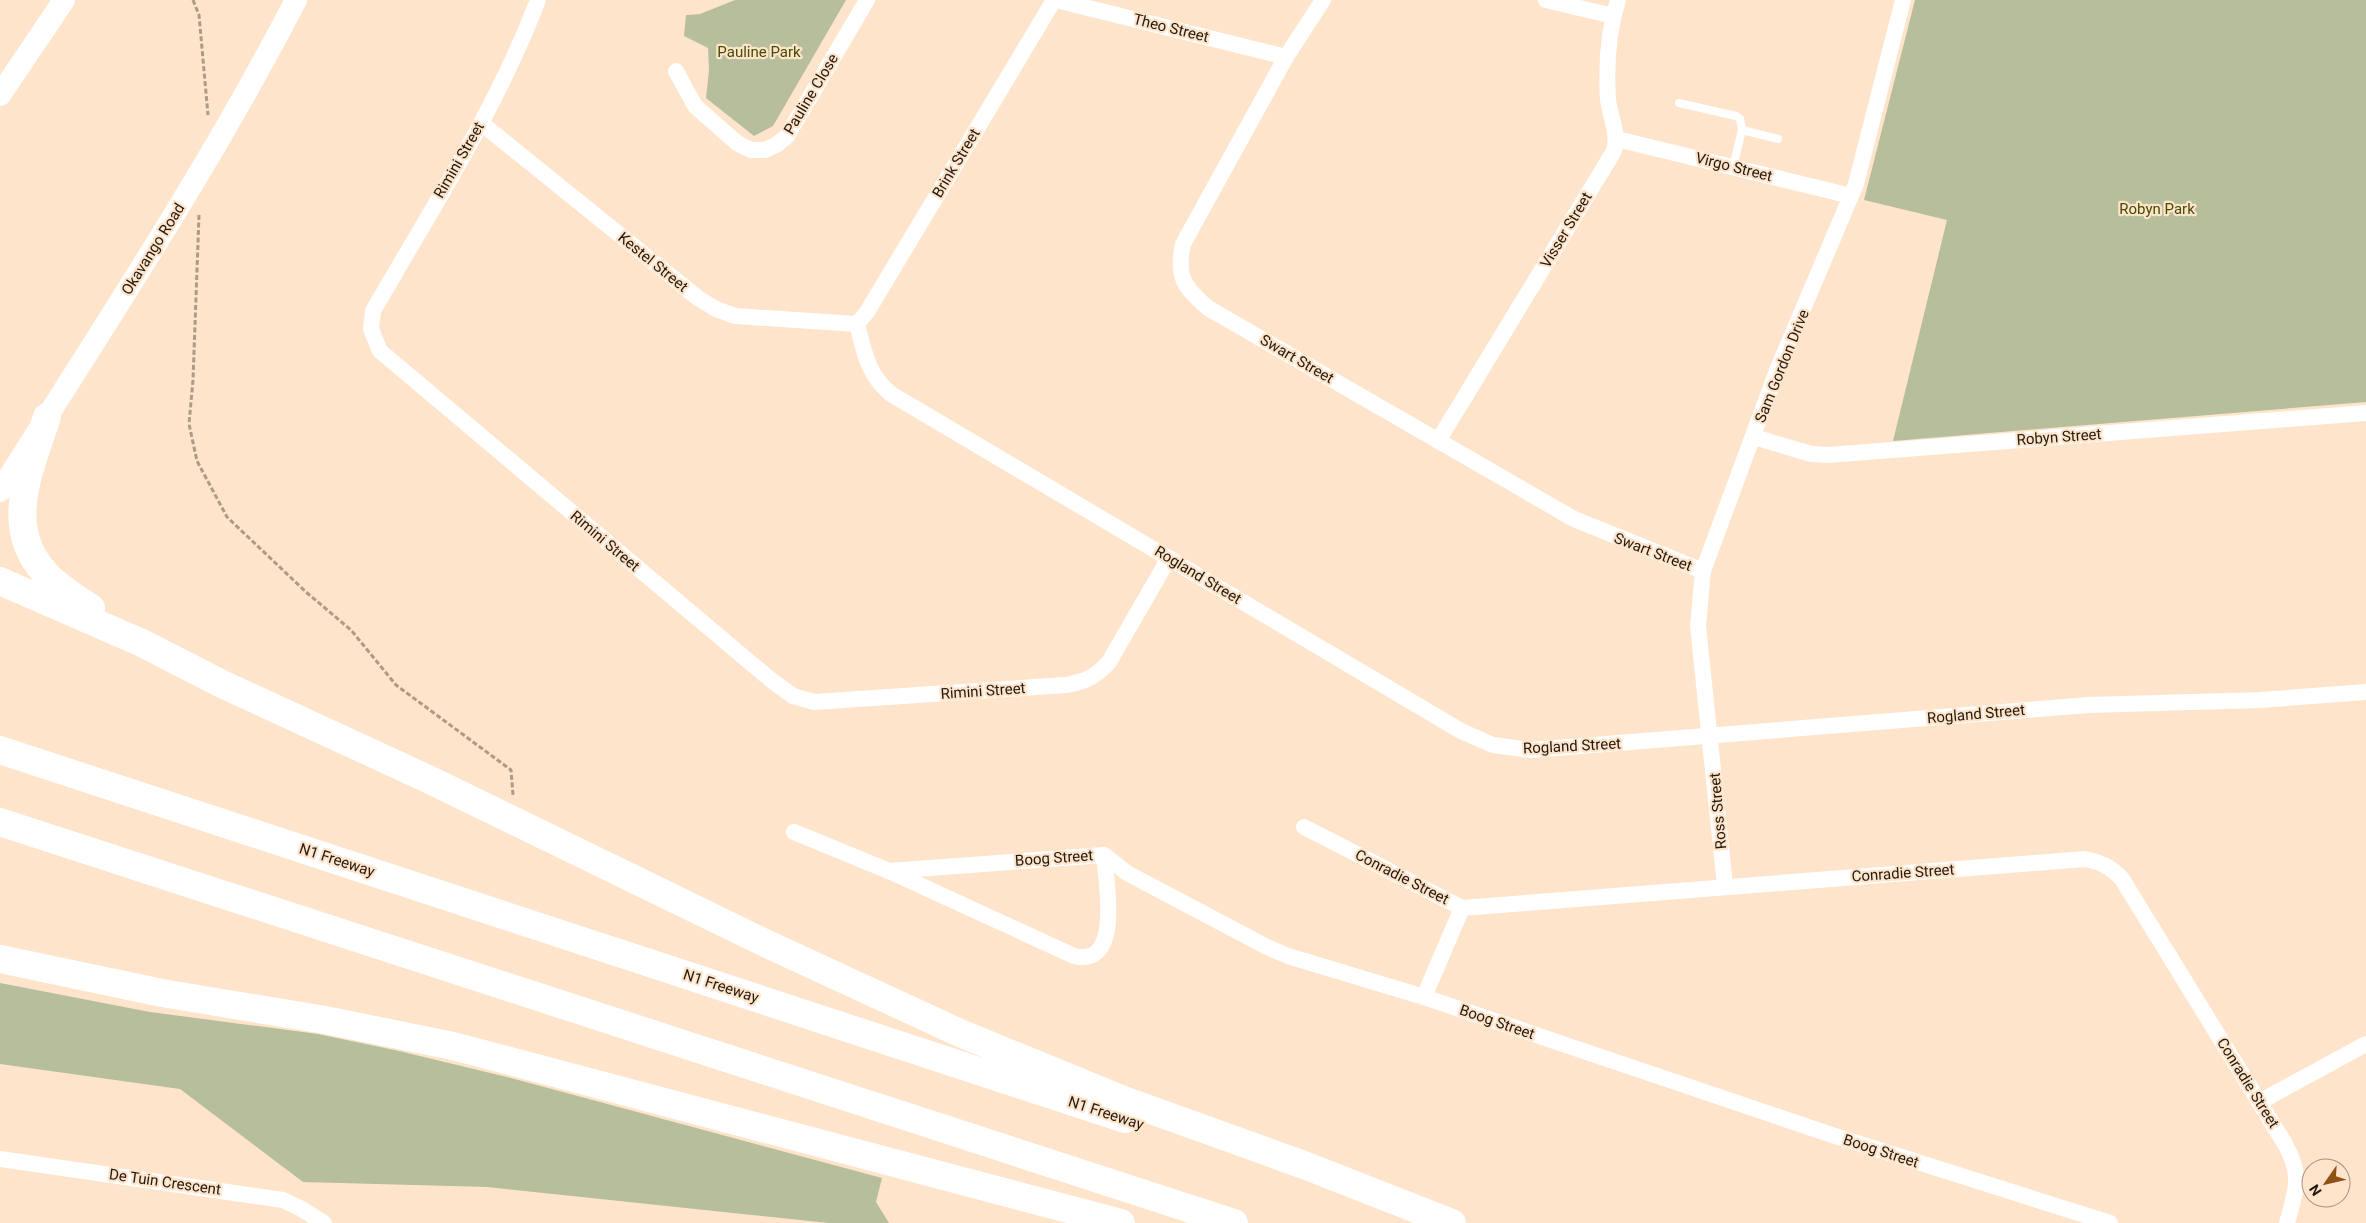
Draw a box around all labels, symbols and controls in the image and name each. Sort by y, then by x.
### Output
street label: Theo Street [1131,10,1211,46]
park label: Pauline Park [717,43,801,61]
street label: Pauline Close [780,50,842,138]
street label: Rimini Street [430,119,488,201]
street label: Brink Street [928,125,984,201]
street label: Virgo Street [1694,149,1774,185]
street label: Visser Street [1536,189,1596,271]
street label: Okavango Road [118,200,188,298]
park label: Robyn Park [2119,200,2195,218]
street label: Kestel Street [614,228,692,296]
street label: Sam Gordon Drive [1751,307,1813,425]
street label: Swart Street [1257,331,1337,387]
street label: Robyn Street [2016,425,2102,449]
street label: Rimini Street [567,507,643,575]
street label: Swart Street [1611,529,1695,575]
street label: Rogland Street [1151,542,1245,608]
street label: Rimini Street [940,679,1026,703]
street label: Rogland Street [1926,701,2026,727]
street label: Rogland Street [1523,734,1622,758]
street label: Ross Street [1706,772,1730,850]
street label: N1 Freeway [297,839,377,881]
street label: Boog Street [1014,846,1094,870]
street label: Conradie Street [1352,846,1452,908]
street label: Conradie Street [1851,860,1955,886]
street label: N1 Freeway [681,965,761,1007]
street label: Boog Street [1457,1001,1537,1043]
street label: Conradie Street [2213,1035,2283,1131]
street label: N1 Freeway [1066,1092,1146,1134]
street label: Boog Street [1841,1130,1921,1172]
north arrow [2301,1158,2351,1208]
street label: De Tuin Crescent [108,1165,222,1199]
text: N [2306,1182,2325,1199]

